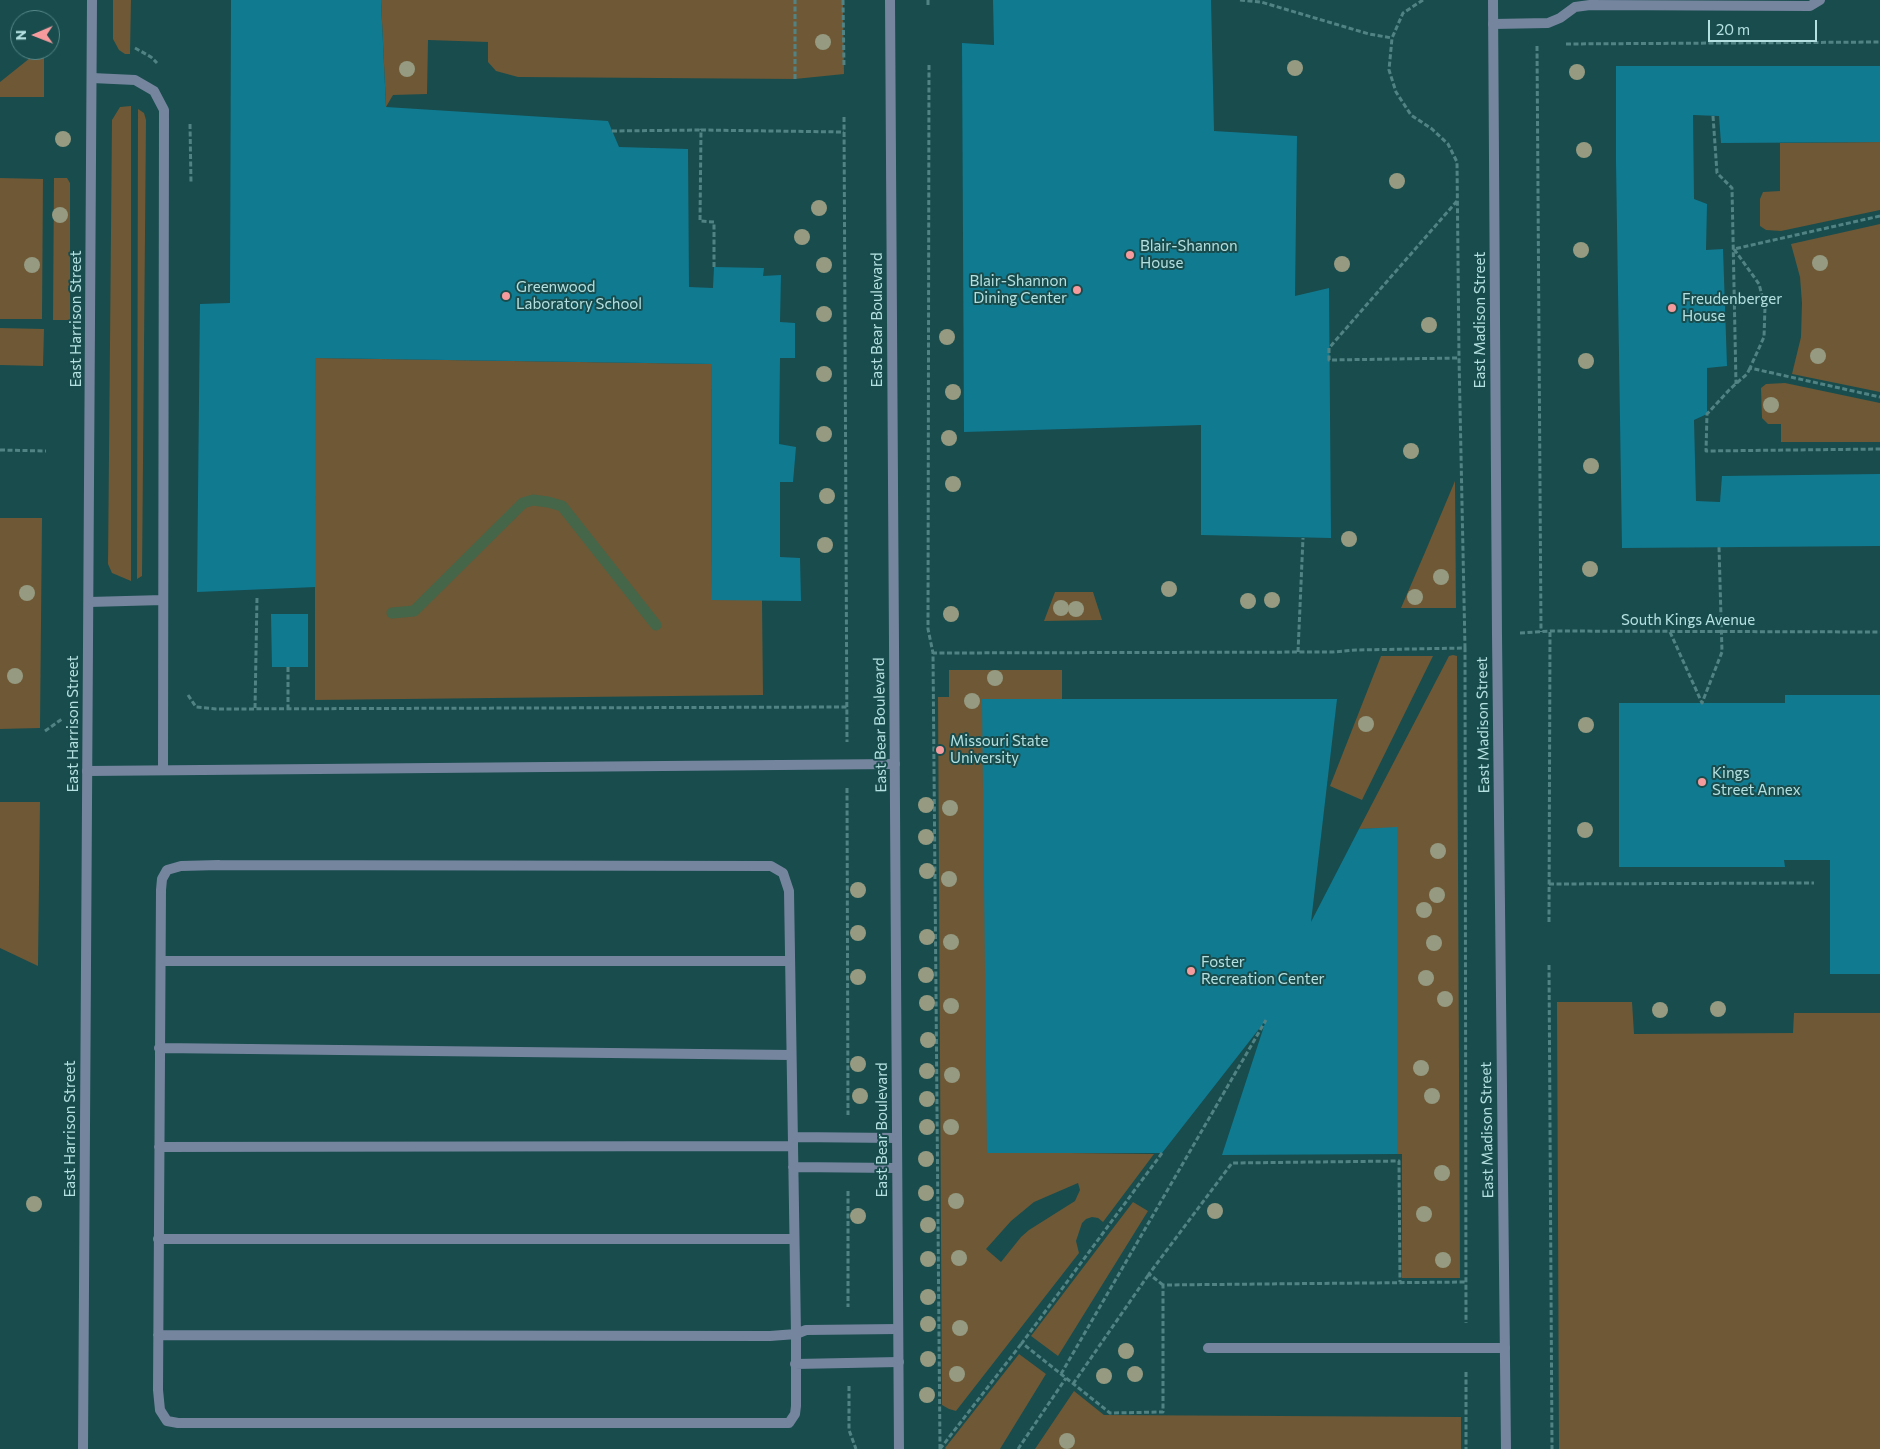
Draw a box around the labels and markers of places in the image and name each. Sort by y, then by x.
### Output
place label: Blair-Shannon House [1140,237,1238,272]
marker: Blair-Shannon House [1124,249,1136,261]
place label: Blair-Shannon Dining Center [969,272,1067,307]
place label: Greenwood Laboratory School [516,278,642,313]
marker: Blair-Shannon Dining Center [1071,284,1083,296]
marker: Greenwood Laboratory School [500,290,512,302]
place label: Freudenberger House [1682,290,1782,325]
marker: Freudenberger House [1666,302,1678,314]
place label: Missouri State University [950,732,1049,767]
marker: Missouri State University [934,744,946,756]
place label: Kings Street Annex [1712,764,1801,799]
marker: Kings Street Annex [1696,776,1708,788]
place label: Foster Recreation Center [1201,953,1325,988]
marker: Foster Recreation Center [1185,965,1197,977]

